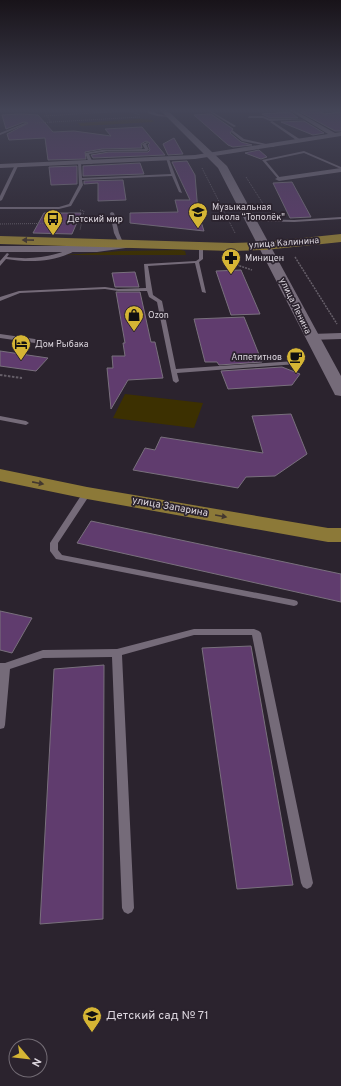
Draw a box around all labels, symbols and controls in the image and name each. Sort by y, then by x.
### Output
school or university icon: Музыкальная школа “Тополёк" [187,201,209,229]
place label: Музыкальная школа “Тополёк" [212,202,285,223]
bus stop icon: Детский мир [42,208,64,236]
place label: Детский мир [67,214,123,225]
street label: улица Калинина [248,235,320,251]
one-way arrow [21,237,34,243]
pharmacy icon: Миницен [220,247,242,275]
place label: Миницен [245,253,284,264]
street label: улица Ленина [277,276,313,336]
shop icon: Ozon [123,304,145,332]
place label: Ozon [148,310,169,321]
hotel icon: Дом Рыбака [10,333,32,361]
place label: Дом Рыбака [35,339,89,350]
cafe icon: Аппетитнов [285,346,307,374]
place label: Аппетитнов [231,352,282,363]
one-way arrow [32,480,44,486]
street label: улица Запарина [131,494,209,520]
one-way arrow [215,513,227,519]
school or university icon: Детский сад № 71 [81,1005,103,1033]
place label: Детский сад № 71 [106,1008,209,1024]
north arrow [8,1038,48,1078]
text: N [28,1055,44,1069]

